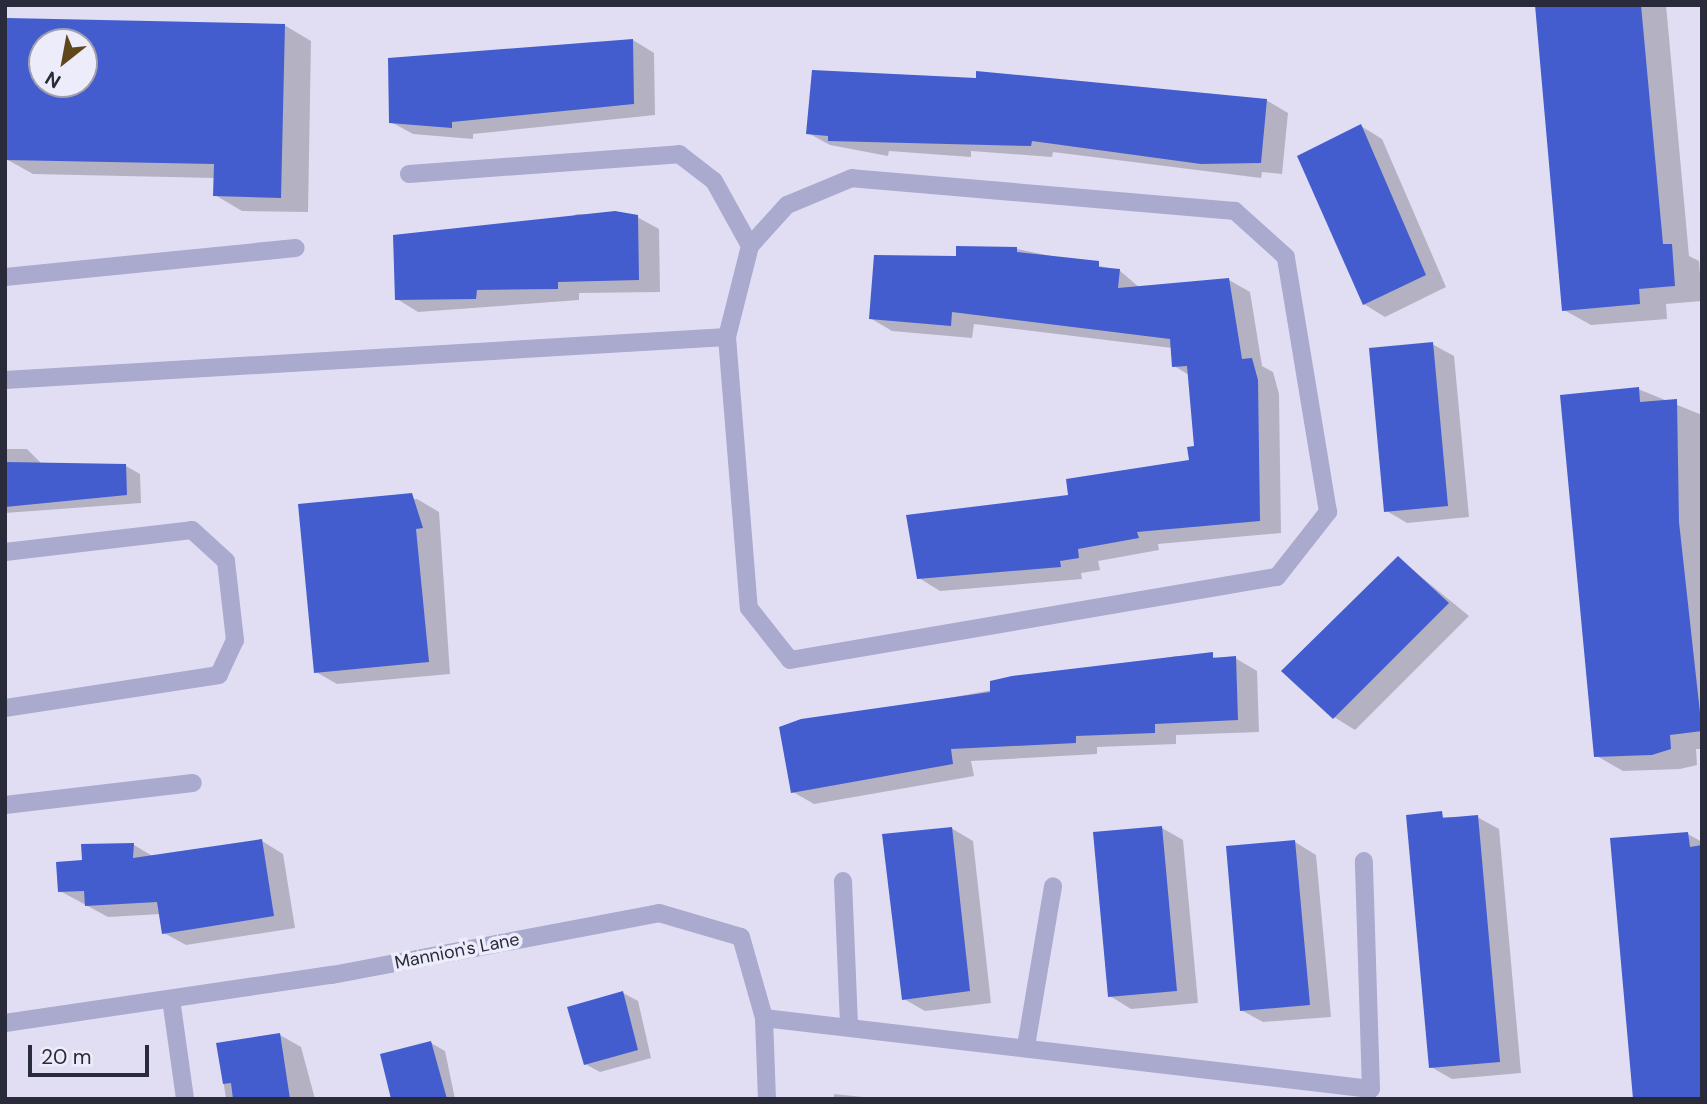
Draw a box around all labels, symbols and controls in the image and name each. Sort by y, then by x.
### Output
north arrow [28,28,98,98]
text: N [41,65,65,94]
street label: Mannion's Lane [393,928,521,974]
scale bar [32,1030,152,1074]
text: 20 m [41,1043,92,1071]

